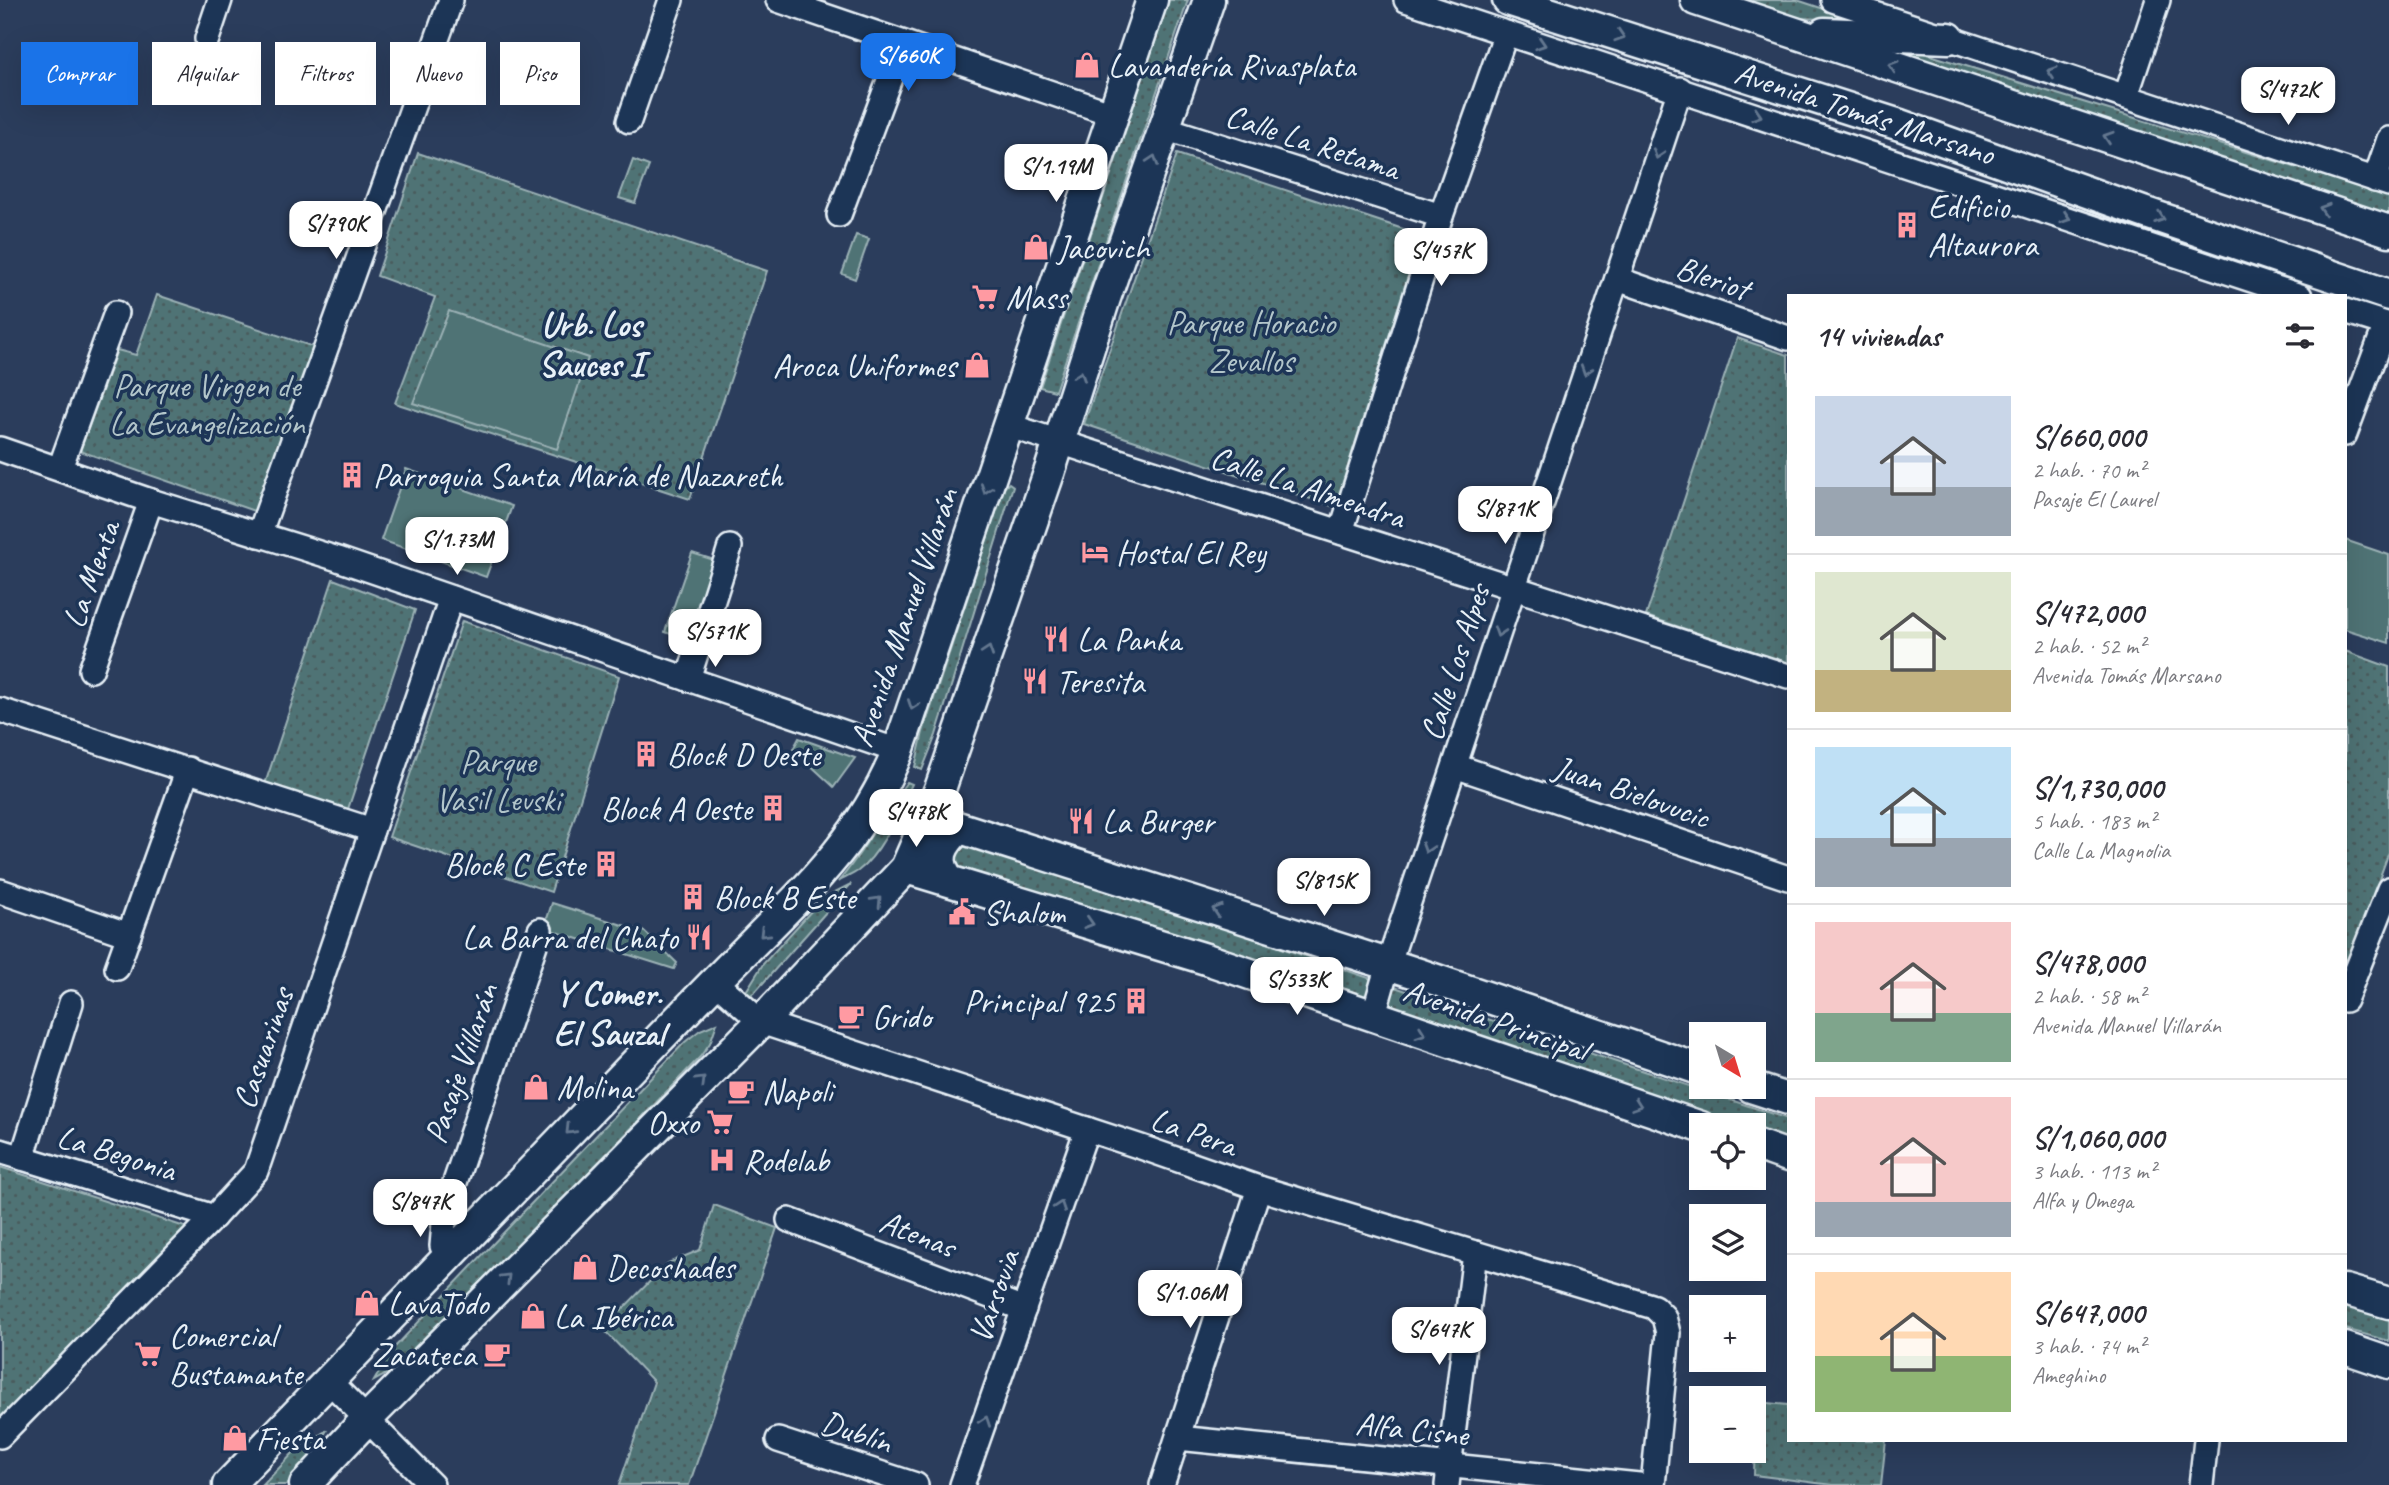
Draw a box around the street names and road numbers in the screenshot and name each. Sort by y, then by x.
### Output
street label: Avenida Tomás Marsano [1730,51,2001,175]
street label: Calle La Retama [1221,94,1407,191]
street label: Bleriot [1671,246,1759,311]
street label: Calle La Almendra [1205,436,1412,539]
street label: Avenida Manuel Villarán [840,481,968,752]
street label: La Menta [52,513,130,633]
street label: Calle Los Alpes [1410,576,1501,746]
street label: Juan Bielovucic [1547,745,1716,839]
street label: Avenida Principal [1398,969,1598,1073]
street label: Pasaje Villarán [414,977,508,1149]
street label: Casuarinas [223,980,304,1114]
street label: La Pera [1145,1098,1244,1167]
street label: La Begonia [52,1115,183,1191]
street label: Atenas [874,1200,964,1268]
street label: Varsovia [959,1242,1030,1348]
street label: Dublín [816,1401,898,1463]
street label: Alfa Cisne [1354,1402,1472,1456]

